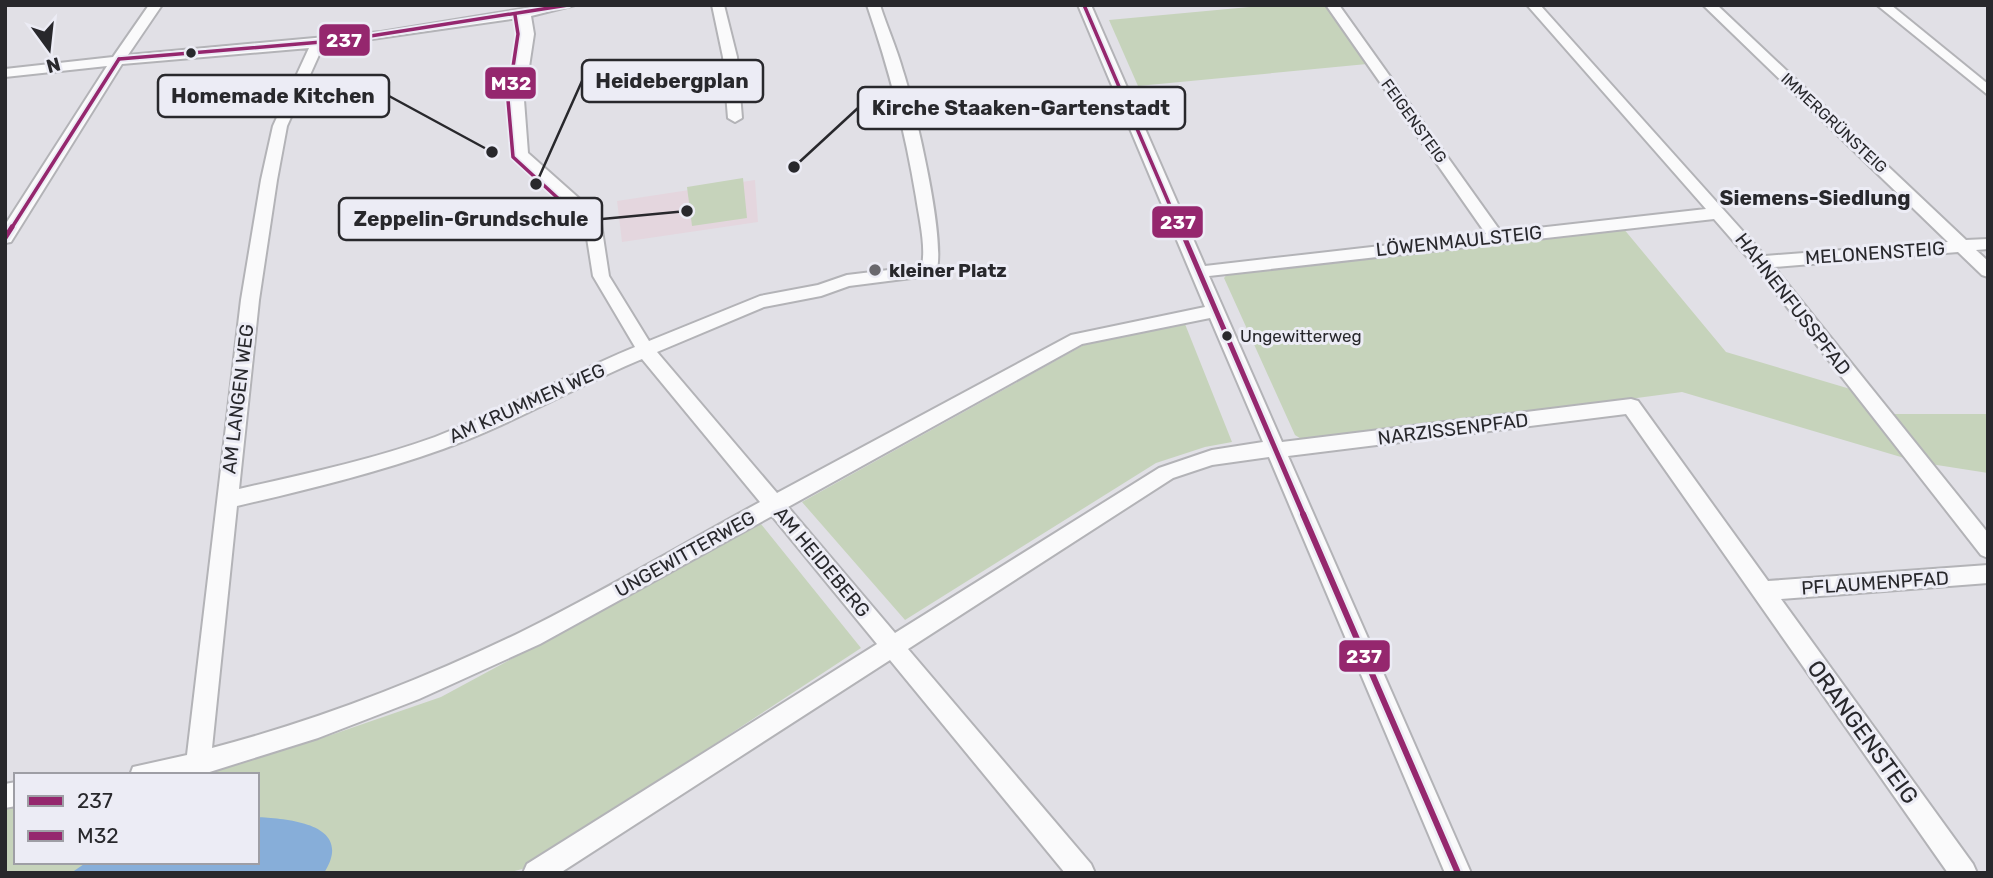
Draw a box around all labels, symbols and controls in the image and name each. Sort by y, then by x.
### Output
north arrow [14,14,84,84]
line badge: 237 [318,23,371,57]
text: 237 [326,29,362,52]
unlabelled marker [184,46,198,60]
text: N [44,52,63,78]
callout: Heidebergplan [582,60,763,102]
line badge: M32 [484,66,537,100]
text: Heidebergplan [595,68,749,93]
street label: IMMERGRÜNSTEIG [1777,69,1891,177]
text: M32 [491,72,531,95]
callout: Homemade Kitchen [158,75,389,117]
street label: FEIGENSTEIG [1377,75,1451,167]
text: Homemade Kitchen [171,83,375,108]
callout: Kirche Staaken-Gartenstadt [858,87,1185,129]
text: Kirche Staaken-Gartenstadt [872,95,1170,120]
district label: Siemens-Siedlung [1720,185,1910,210]
callout: Zeppelin-Grundschule [339,198,602,240]
line badge: 237 [1151,205,1204,239]
text: Zeppelin-Grundschule [354,206,588,231]
text: 237 [1160,211,1196,234]
street label: LÖWENMAULSTEIG [1375,221,1543,261]
street label: HAHNENFUSSPFAD [1730,228,1856,380]
street label: MELONENSTEIG [1804,237,1946,269]
place label: kleiner Platz [889,259,1007,282]
marker: kleiner Platz [867,262,883,278]
street label: AM LANGEN WEG [217,323,259,475]
place label: Ungewitterweg [1240,326,1362,346]
marker: Ungewitterweg [1220,329,1234,343]
street label: AM KRUMMEN WEG [445,358,609,448]
street label: NARZISSENPFAD [1376,408,1530,450]
street label: AM HEIDEBERG [769,502,875,622]
street label: UNGEWITTERWEG [611,506,759,602]
street label: PFLAUMENPFAD [1800,566,1950,600]
line badge: 237 [1338,639,1391,673]
text: 237 [1346,645,1382,668]
street label: ORANGENSTEIG [1801,655,1925,809]
legend [14,773,259,864]
text: 237 [77,788,113,813]
text: M32 [77,823,119,848]

